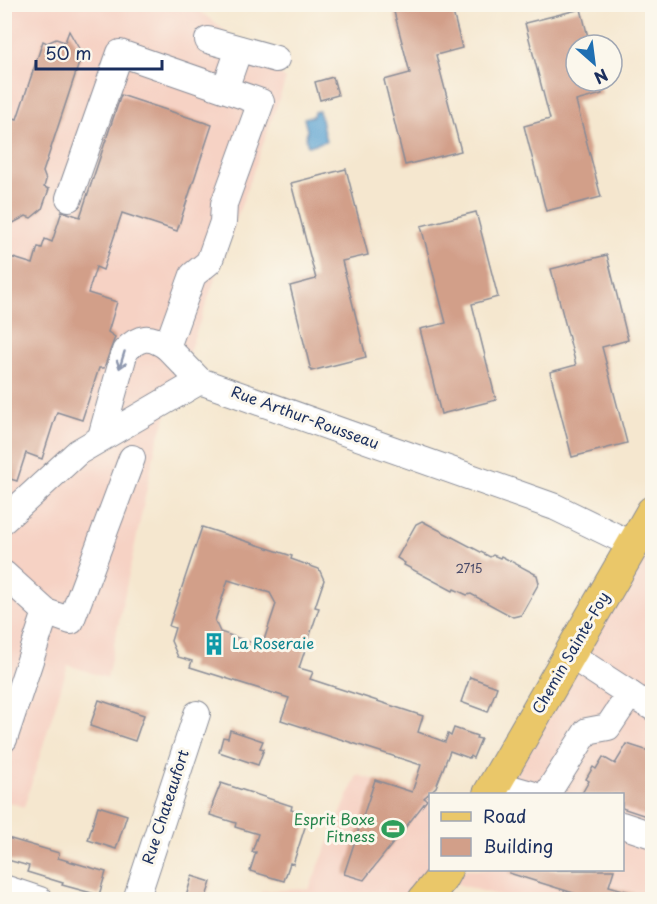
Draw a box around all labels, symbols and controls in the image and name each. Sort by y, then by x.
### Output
scale bar [36,33,162,71]
north arrow [564,33,624,93]
text: 50 m [45,39,92,66]
text: N [590,64,613,91]
one-way arrow [116,350,127,369]
street label: Rue Arthur-Rousseau [228,379,383,454]
house number: 2715 [455,559,483,577]
street label: Chemin Sainte-Foy [525,587,614,718]
building icon: La Roseraie [201,631,227,657]
place label: La Roseraie [232,631,314,654]
street label: Rue Chateaufort [135,746,194,867]
legend [429,793,624,871]
text: Road [483,802,527,829]
place label: Esprit Boxe Fitness [294,807,375,847]
sports icon: Esprit Boxe Fitness [380,816,406,842]
text: Building [483,832,553,859]

